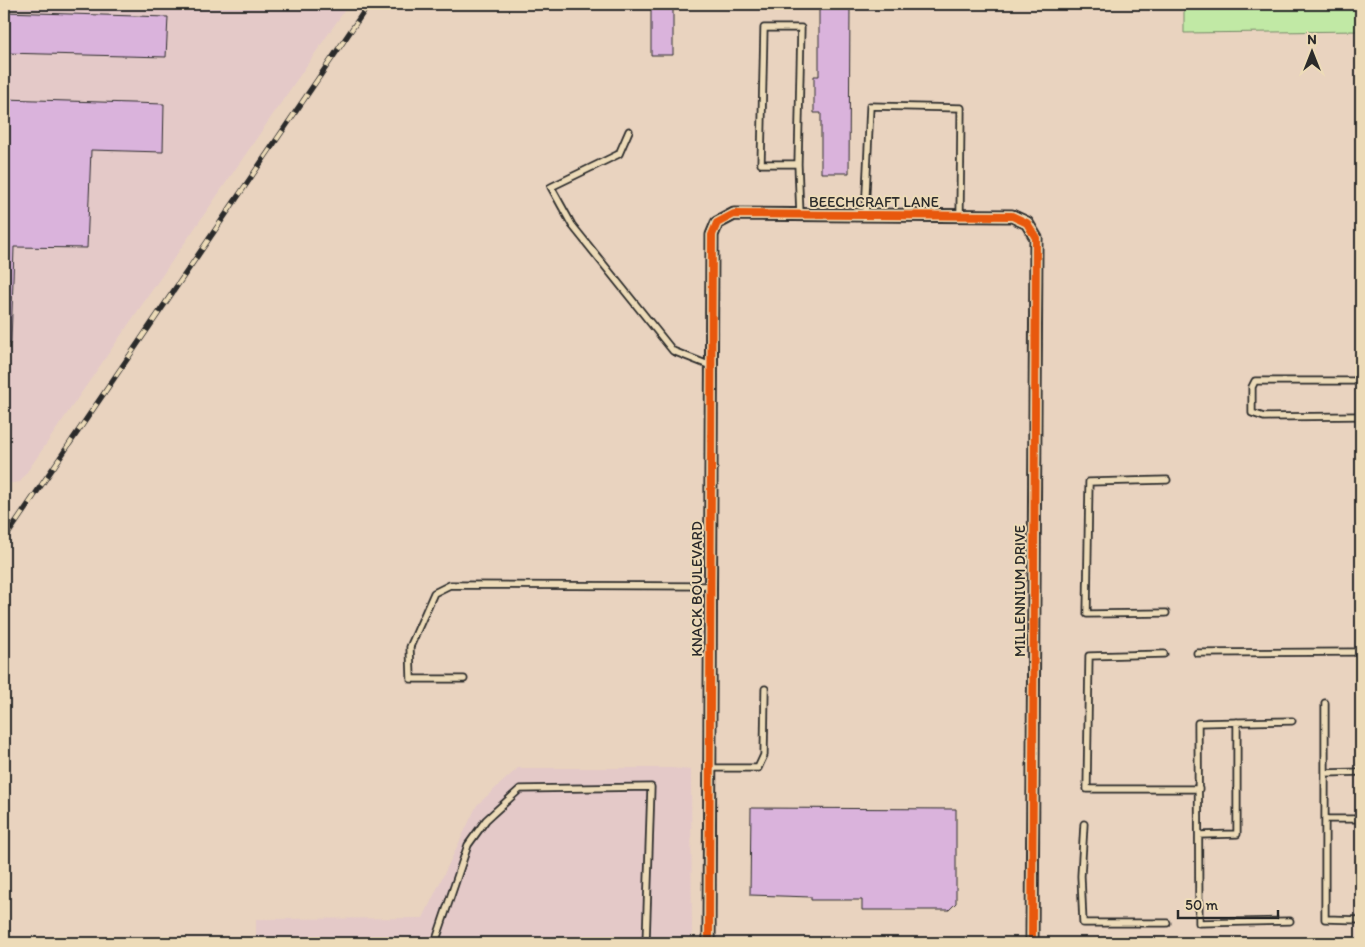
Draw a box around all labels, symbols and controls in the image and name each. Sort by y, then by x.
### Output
north arrow [1288,28,1338,78]
text: N [1307,31,1317,48]
street label: BEECHCRAFT LANE [809,193,939,211]
street label: KNACK BOULEVARD [688,521,706,657]
street label: MILLENNIUM DRIVE [1011,525,1029,657]
scale bar [1178,887,1278,919]
text: 50 m [1185,896,1218,914]

